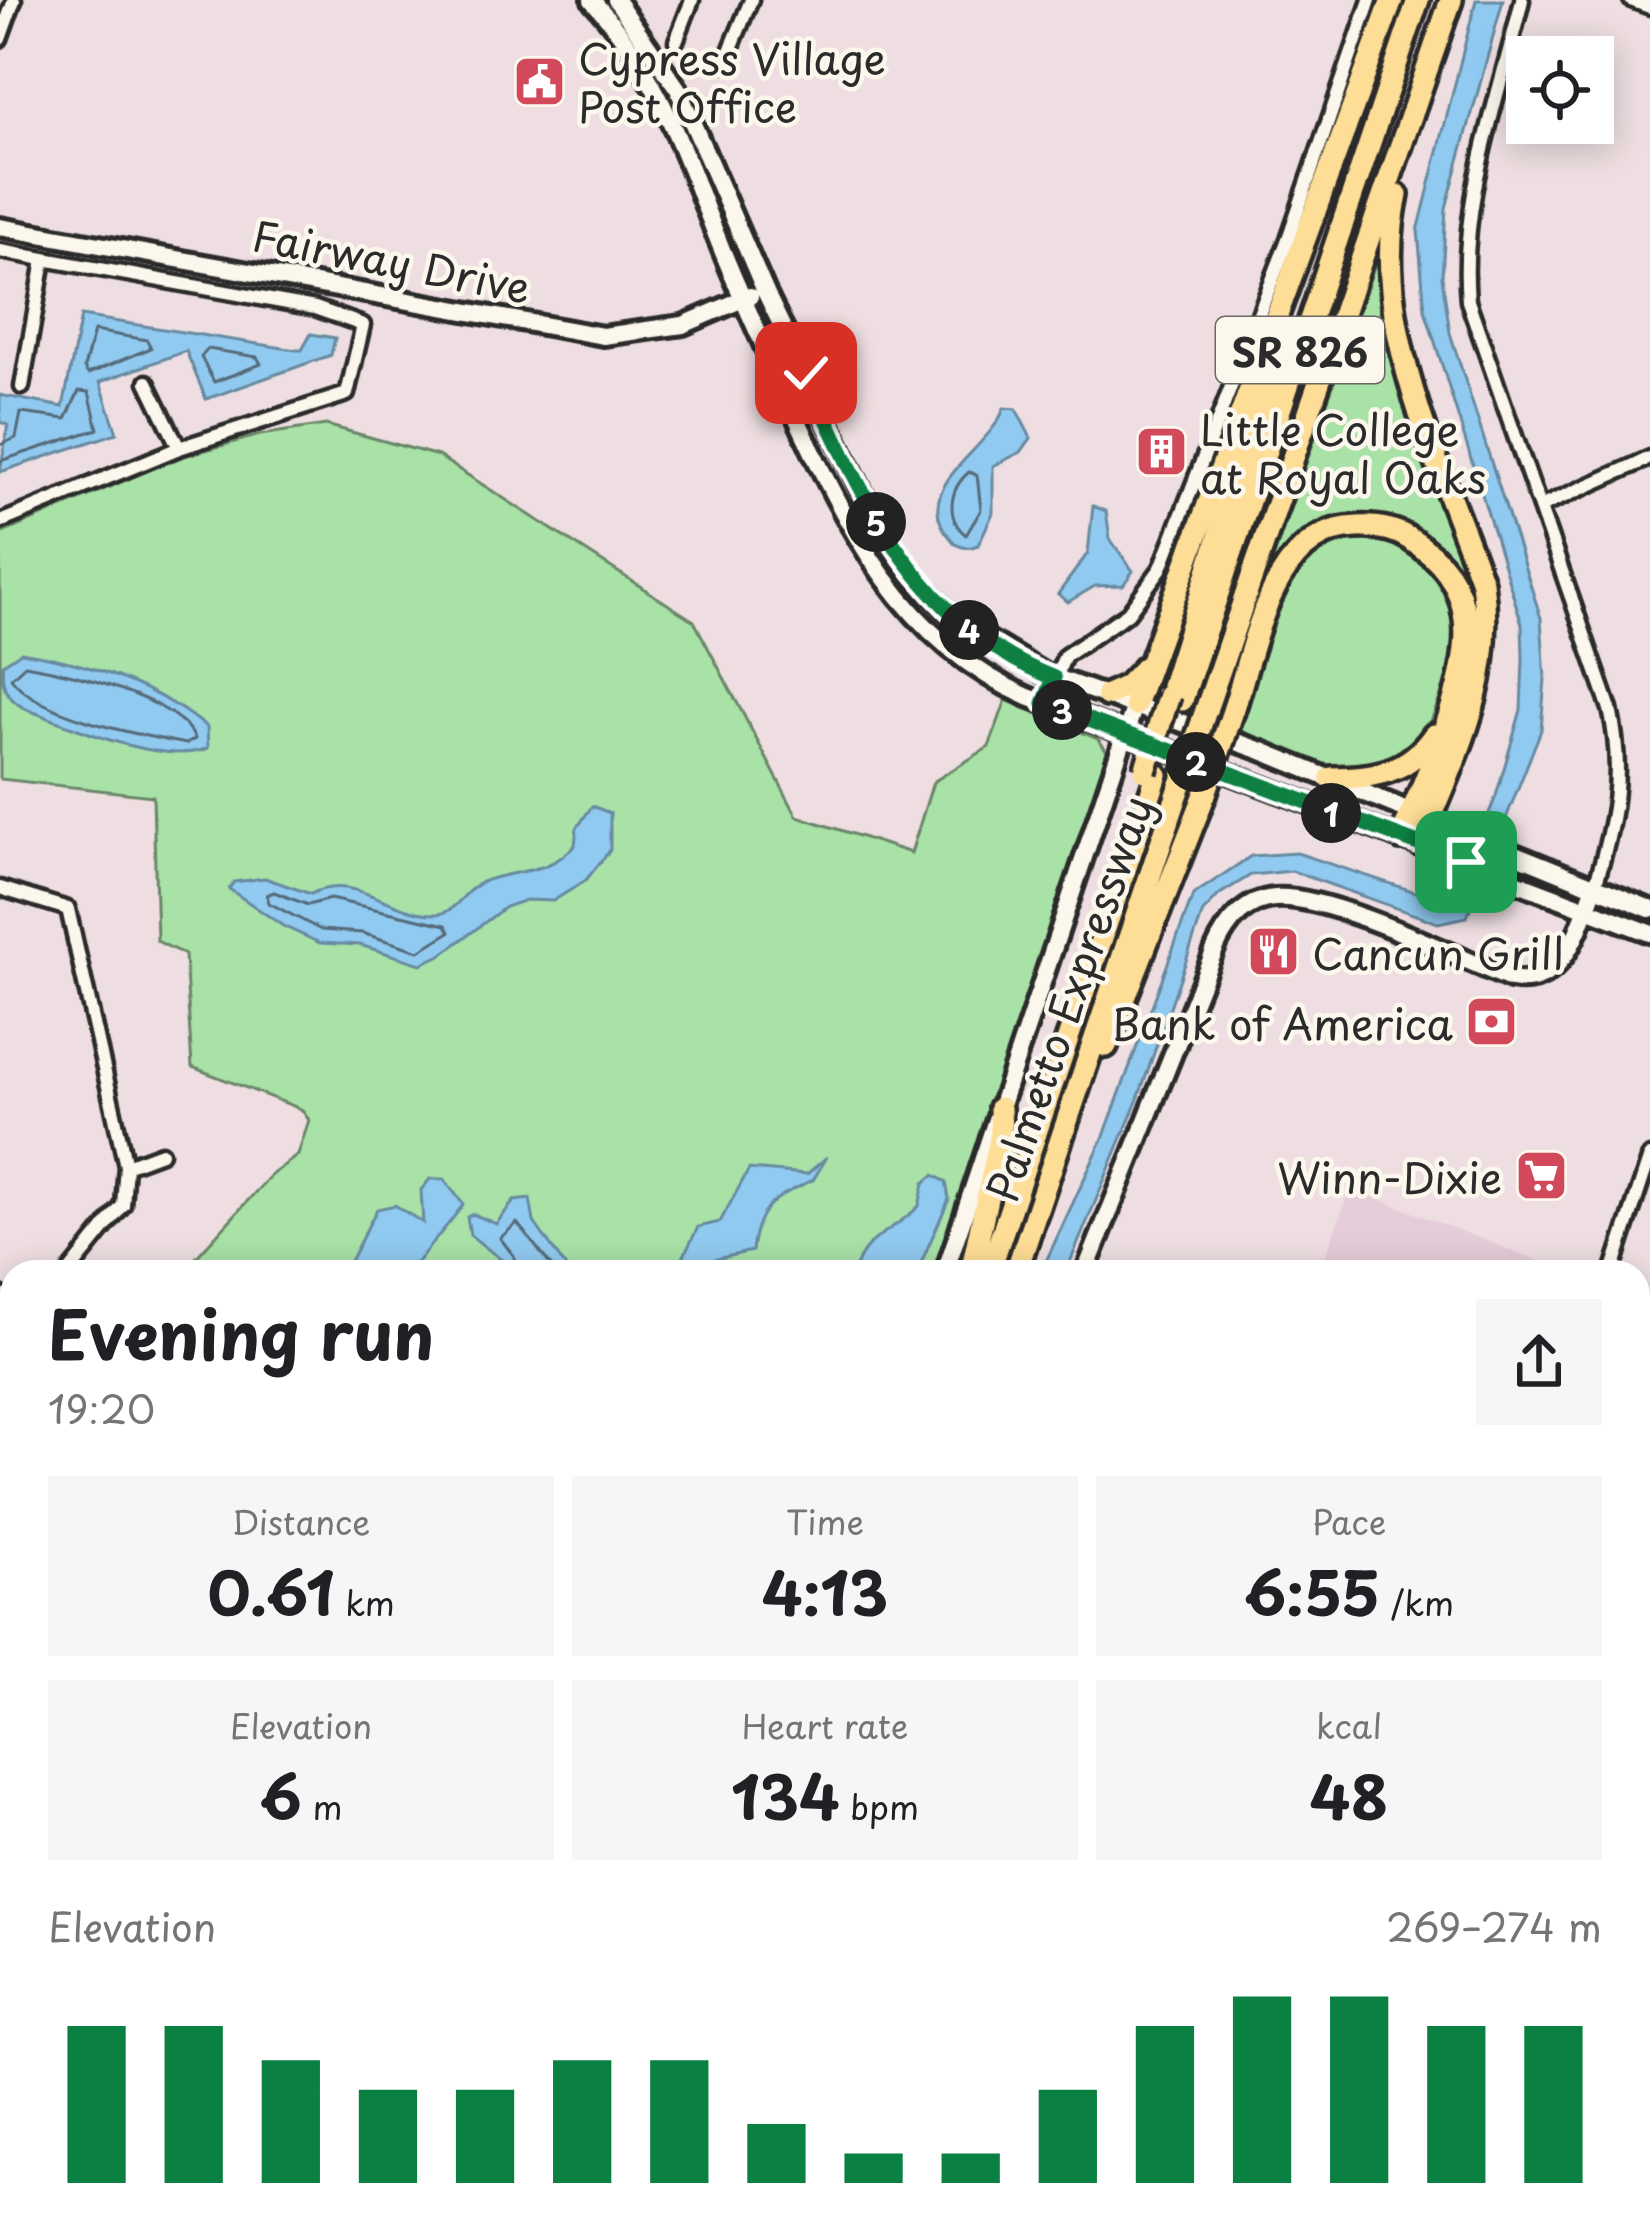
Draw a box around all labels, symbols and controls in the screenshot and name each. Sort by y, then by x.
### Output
place label: Cypress Village Post Office [578,26,886,137]
map controls [1506,36,1614,144]
button: locate [1506,36,1614,144]
public building icon: Cypress Village Post Office [511,53,567,109]
street label: Fairway Drive [248,202,536,318]
road number: SR 826 [1216,317,1384,383]
pin [755,322,857,424]
icon: check [773,340,839,406]
place label: Little College at Royal Oaks [1200,397,1486,508]
building icon: Little College at Royal Oaks [1133,424,1189,480]
pin: 5 [846,492,906,552]
text: 5 [865,497,887,547]
pin: 4 [939,600,999,660]
text: 4 [958,605,980,655]
pin: 3 [1032,680,1092,740]
text: 3 [1051,685,1073,735]
pin: 2 [1166,732,1226,792]
text: 2 [1184,737,1208,787]
pin: 1 [1301,783,1361,843]
street label: Palmetto Expressway [969,787,1167,1209]
text: 1 [1323,788,1339,838]
pin [1415,811,1517,913]
icon: arrive [1433,829,1499,895]
place label: Cancun Grill [1312,921,1564,984]
restaurant icon: Cancun Grill [1245,924,1301,980]
place label: Bank of America [1111,991,1454,1054]
bank icon: Bank of America [1464,994,1520,1050]
place label: Winn-Dixie [1277,1145,1502,1208]
supermarket icon: Winn-Dixie [1513,1148,1569,1204]
text: Evening run [48,1283,434,1382]
button: share [1476,1299,1602,1425]
text: 19:20 [48,1378,155,1437]
text: Distance [232,1496,370,1546]
text: Time [786,1496,864,1546]
text: Pace [1312,1496,1386,1546]
text: 0.61 [207,1546,334,1636]
text: 4:13 [762,1546,888,1636]
text: 6:55 [1244,1546,1380,1636]
text: km [334,1577,395,1627]
text: /km [1380,1577,1454,1627]
text: Elevation [230,1700,372,1750]
text: Heart rate [742,1700,908,1750]
text: kcal [1316,1700,1382,1750]
text: 6 [259,1750,302,1840]
text: 134 [731,1750,840,1840]
text: 48 [1310,1750,1388,1840]
text: m [302,1781,343,1831]
text: bpm [840,1781,919,1831]
text: Elevation [48,1896,216,1955]
text: 269–274 m [1386,1896,1602,1955]

